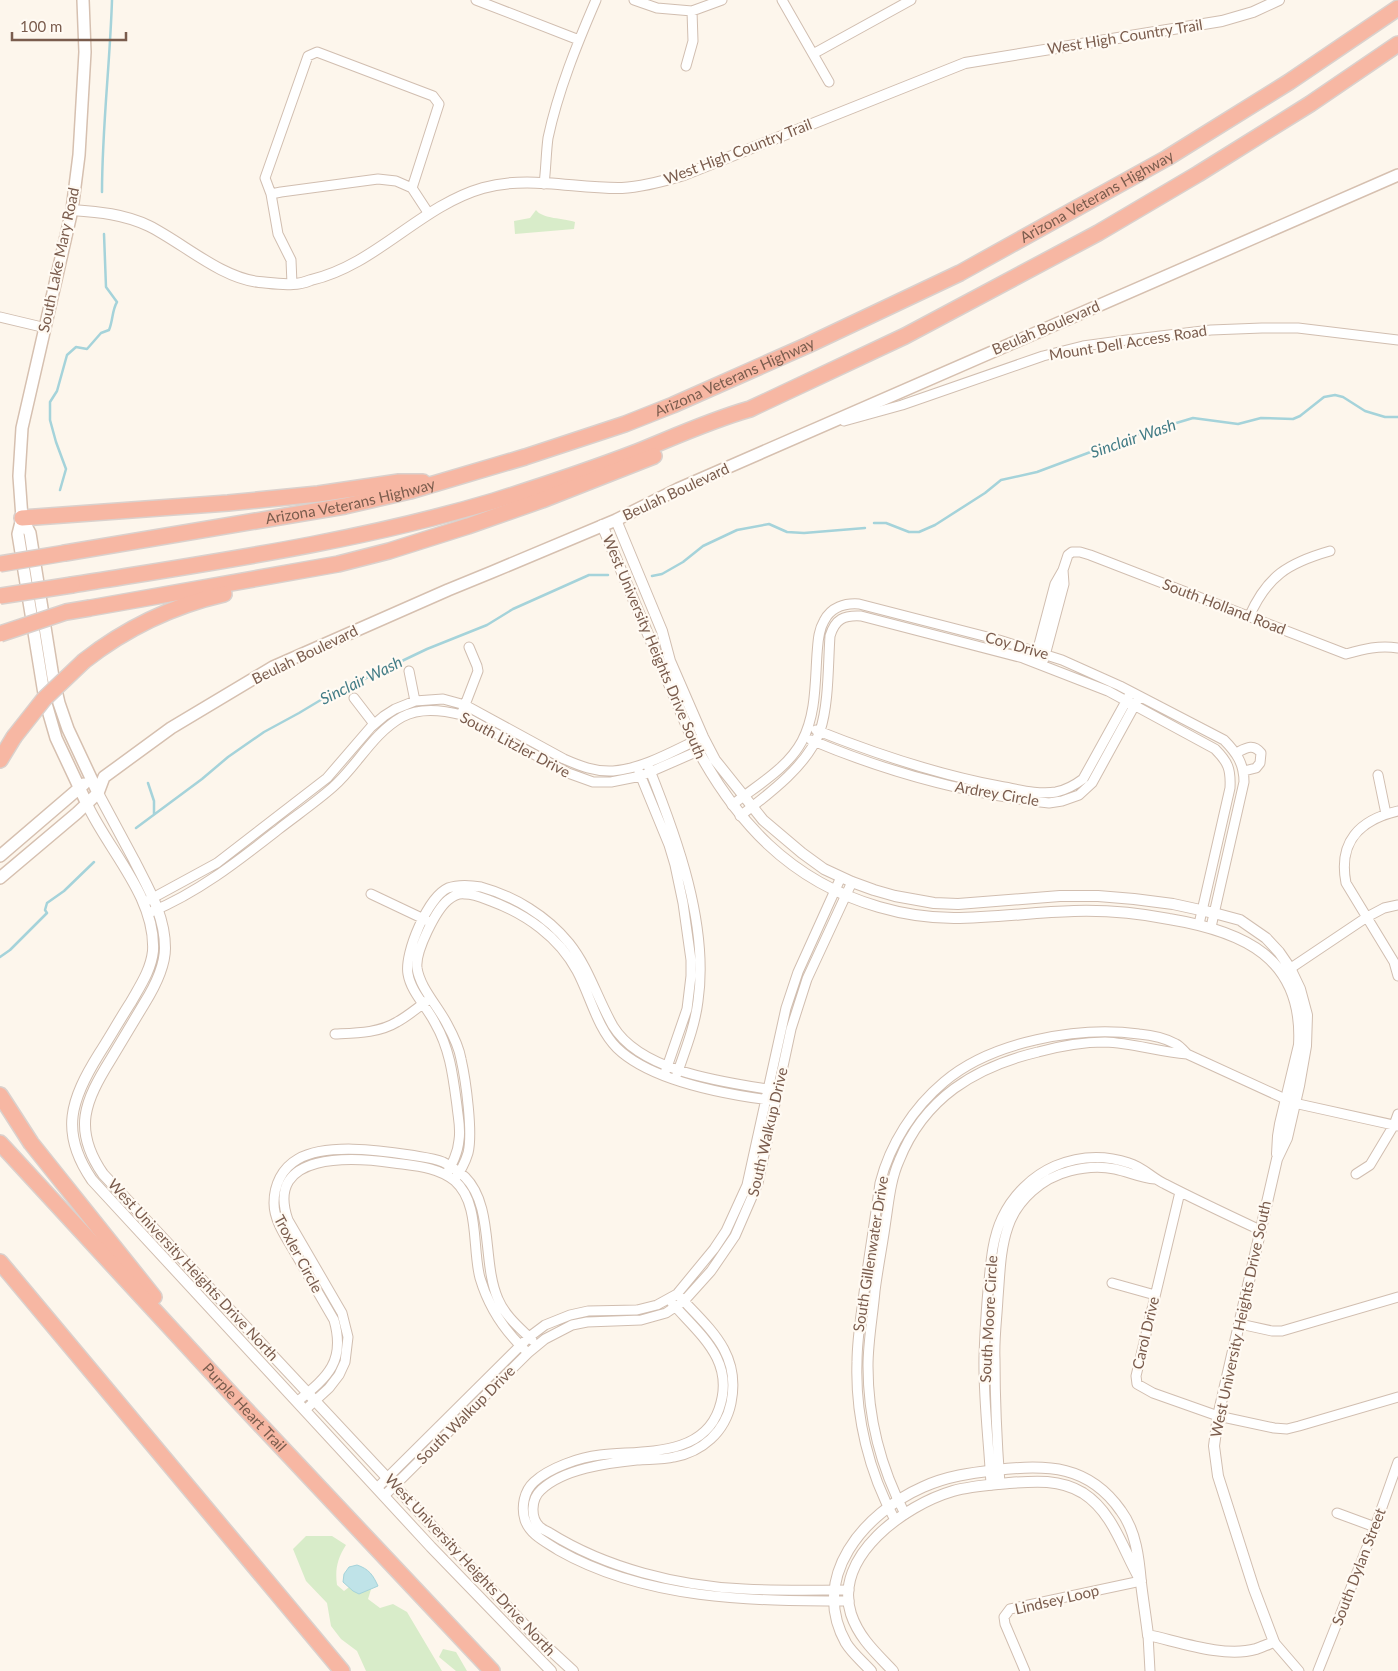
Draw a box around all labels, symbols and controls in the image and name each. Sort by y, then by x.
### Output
scale bar [12,10,126,42]
street label: West High Country Trail [1046,15,1204,57]
text: 100 m [20,17,62,35]
street label: West High Country Trail [661,115,814,188]
street label: Arizona Veterans Highway [1016,146,1177,246]
street label: South Lake Mary Road [34,186,82,334]
street label: Beulah Boulevard [989,296,1102,358]
street label: Mount Dell Access Road [1048,321,1208,363]
street label: Arizona Veterans Highway [652,333,817,419]
water label: Sinclair Wash [1088,414,1178,461]
street label: Beulah Boulevard [619,459,732,524]
street label: Arizona Veterans Highway [264,474,437,527]
street label: West University Heights Drive South [599,532,710,761]
street label: South Holland Road [1160,574,1289,638]
street label: Beulah Boulevard [249,621,360,687]
street label: Coy Drive [984,627,1051,663]
water label: Sinclair Wash [317,651,405,708]
street label: South Litzler Drive [457,707,574,781]
street label: Ardrey Circle [954,777,1041,809]
street label: South Walkup Drive [743,1065,791,1198]
street label: West University Heights Drive North [105,1175,283,1364]
street label: South Gillenwater Drive [849,1175,891,1333]
street label: West University Heights Drive South [1206,1199,1274,1439]
street label: Troxler Circle [271,1211,327,1296]
street label: South Moore Circle [976,1255,1000,1383]
street label: Carol Drive [1128,1294,1162,1371]
street label: Purple Heart Trail [199,1359,291,1455]
street label: South Walkup Drive [412,1361,518,1467]
street label: West University Heights Drive North [382,1470,560,1659]
street label: South Dylan Street [1327,1505,1389,1628]
street label: Lindsey Loop [1013,1581,1101,1617]

